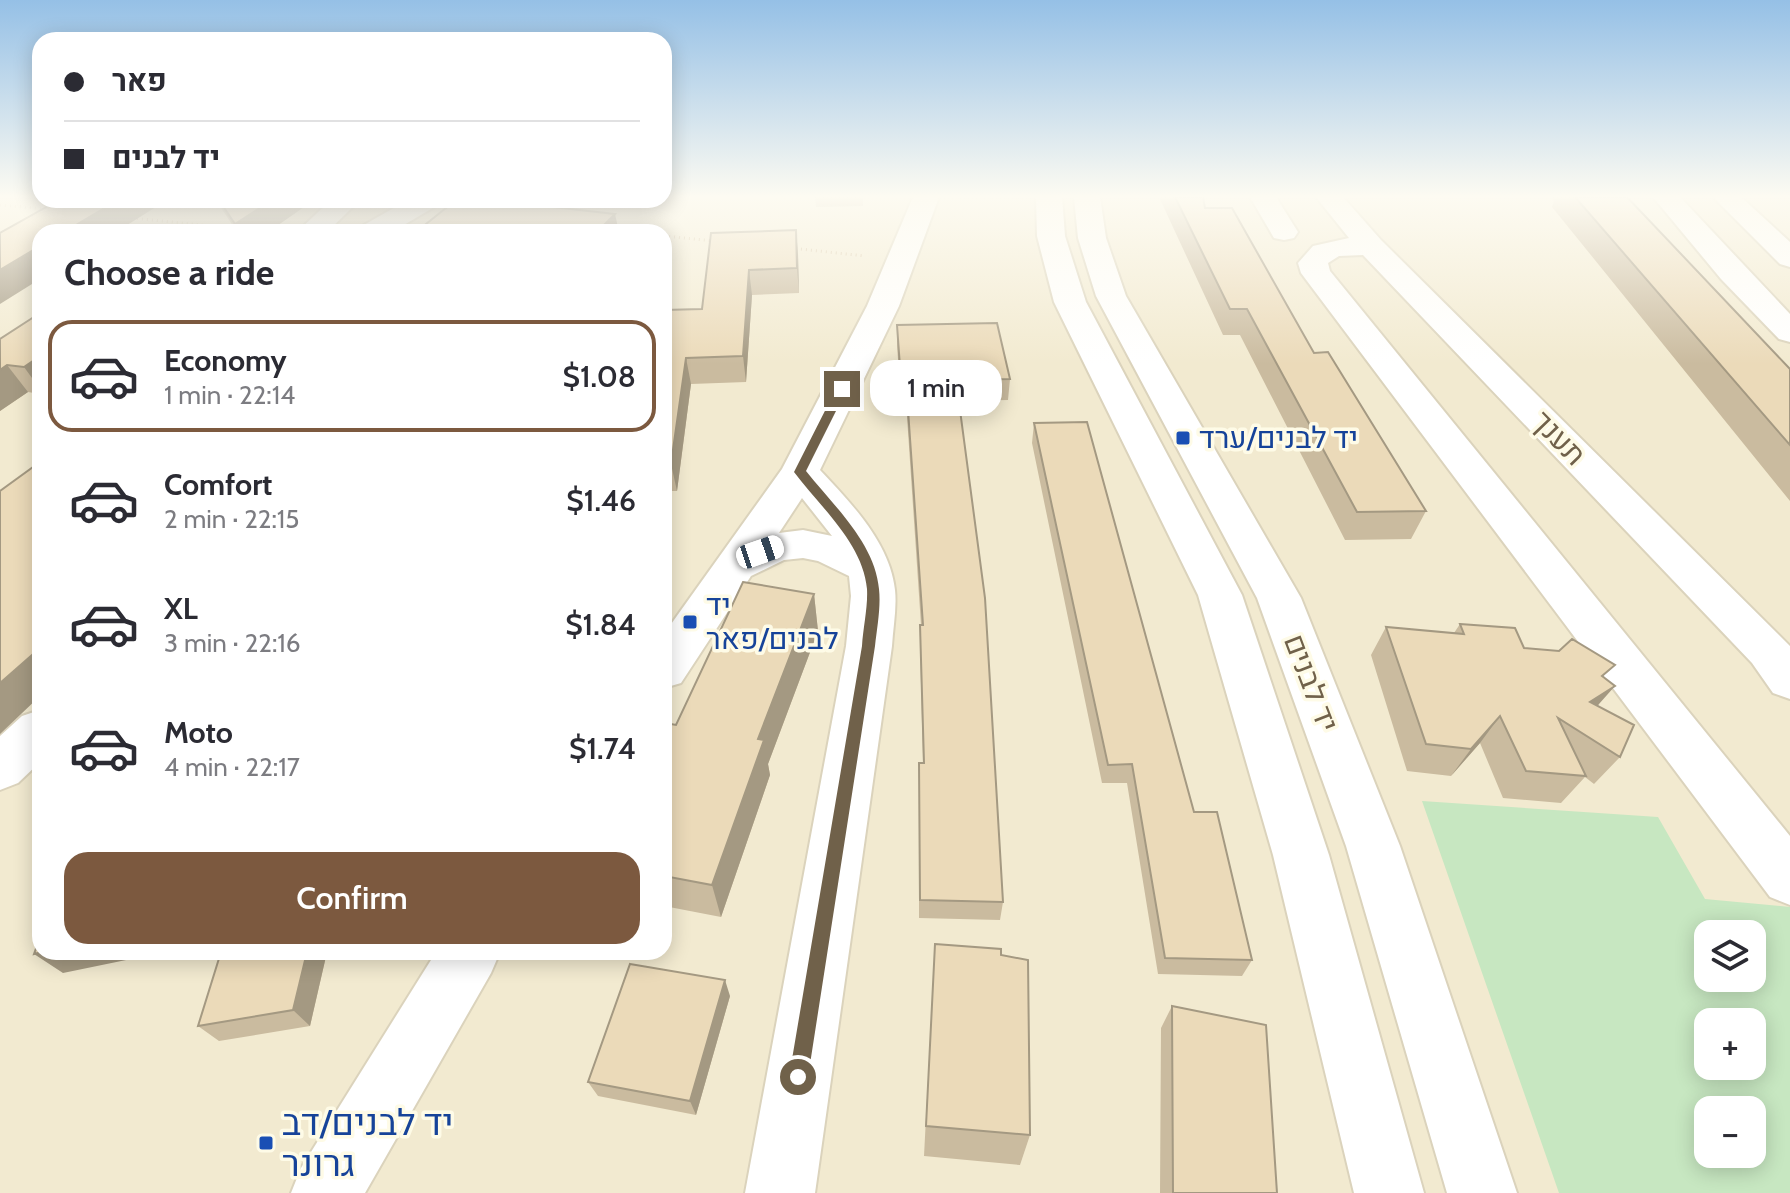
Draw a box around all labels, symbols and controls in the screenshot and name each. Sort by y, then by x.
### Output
text: פאר [112,62,167,99]
text: יד לבנים [112,139,220,176]
text: Choose a ride [64,250,274,294]
icon: car [68,340,140,412]
text: Economy [164,342,287,379]
text: $1.08 [563,358,636,395]
callout: 1 min [870,361,1002,417]
route end [824,371,860,407]
text: 1 min [907,372,965,404]
text: 1 min · 22:14 [164,379,295,411]
street label: תענך [1525,403,1594,473]
place label: יד לבנים/ערד [1199,419,1358,456]
marker: יד לבנים/ערד [1174,429,1192,447]
icon: car [68,464,140,536]
text: Comfort [164,466,272,503]
text: $1.46 [566,482,636,519]
text: 2 min · 22:15 [164,503,299,535]
car [733,533,787,571]
place label: יד לבנים/פאר [706,586,839,657]
icon: car [68,588,140,660]
text: XL [164,590,198,627]
text: $1.84 [565,606,636,643]
marker: יד לבנים/פאר [681,613,699,631]
text: 3 min · 22:16 [164,627,301,659]
street label: יד לבנים [1276,629,1347,737]
icon: car [68,712,140,784]
text: Moto [164,714,233,751]
text: $1.74 [569,730,636,767]
text: 4 min · 22:17 [164,751,300,783]
button: Confirm [64,852,640,944]
map controls [1694,920,1766,1168]
button: layers [1694,920,1766,992]
button: + [1694,1008,1766,1080]
route start [780,1059,816,1095]
button: − [1694,1096,1766,1168]
place label: יד לבנים/דב גרונר [282,1100,453,1185]
marker: יד לבנים/דב גרונר [257,1134,275,1152]

